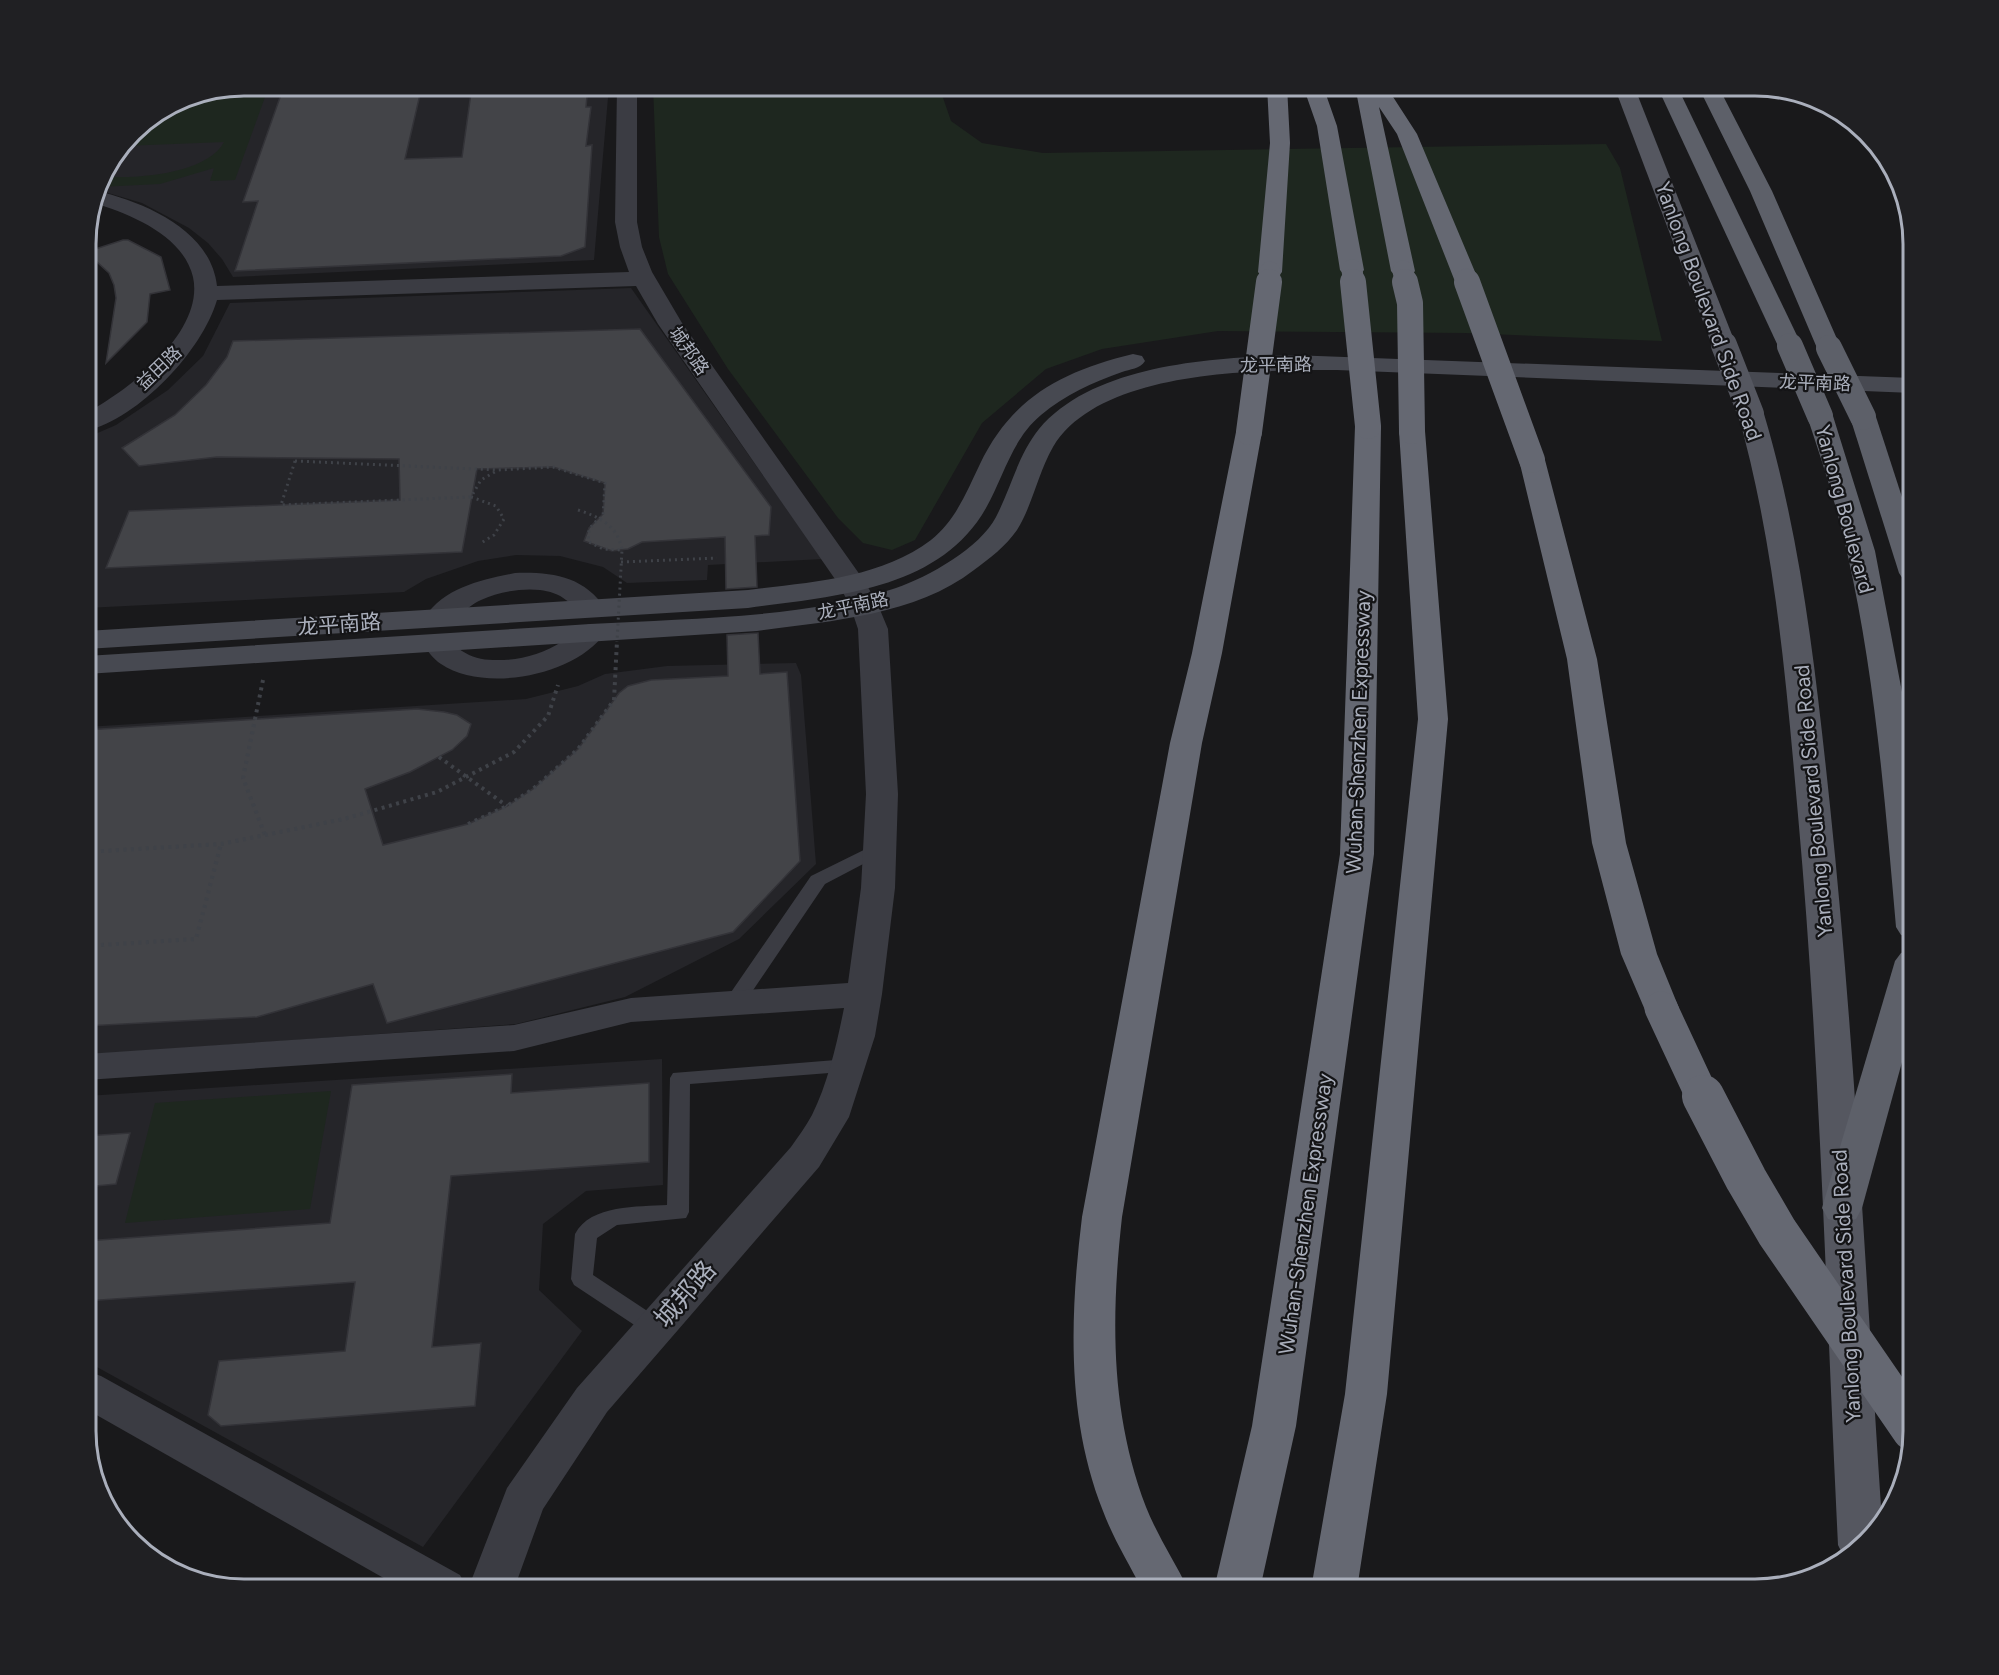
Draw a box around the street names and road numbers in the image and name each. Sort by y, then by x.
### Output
street label: Yanlong Boulevard Side Road [1650,178,1768,444]
street label: 城邦路 [665,323,713,379]
street label: 益田路 [132,341,186,395]
street label: 龙平南路 [1240,353,1312,377]
street label: 龙平南路 [1779,371,1851,395]
street label: Yanlong Boulevard [1811,422,1879,596]
street label: 龙平南路 [815,588,891,624]
street label: Wuhan-Shenzhen Expressway [1341,590,1375,874]
street label: 龙平南路 [296,609,382,639]
street label: Yanlong Boulevard Side Road [1789,664,1837,938]
street label: Wuhan-Shenzhen Expressway [1273,1072,1337,1356]
street label: Yanlong Boulevard Side Road [1826,1149,1866,1423]
street label: 城邦路 [647,1254,723,1334]

